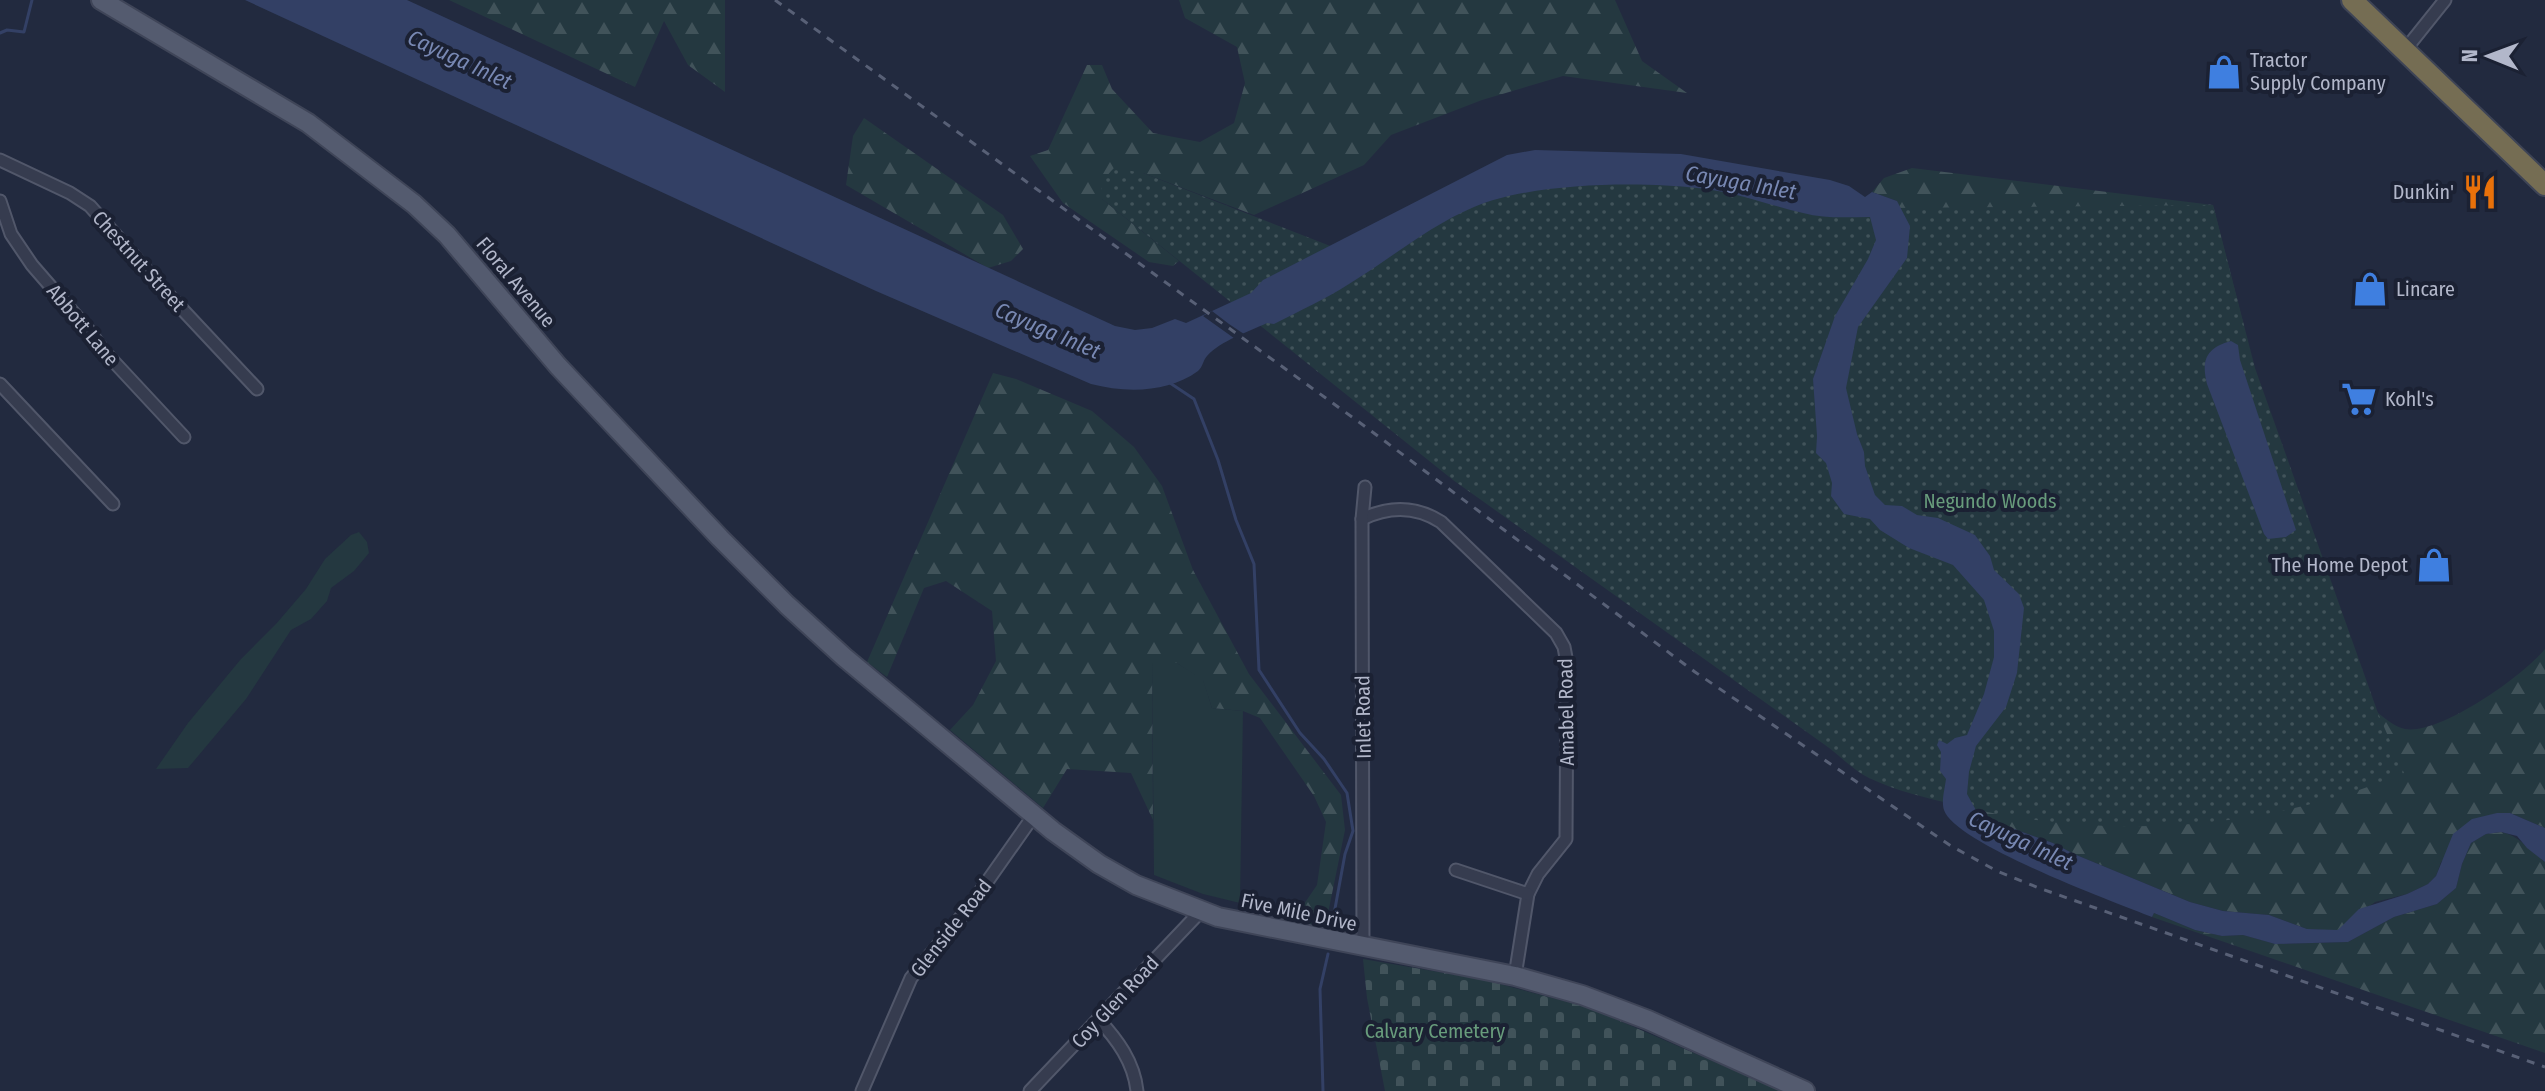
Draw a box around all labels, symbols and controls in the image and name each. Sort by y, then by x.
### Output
north arrow [2449,16,2529,96]
water label: Cayuga Inlet [403,24,517,96]
place label: Tractor Supply Company [2250,48,2386,95]
text: N [2456,49,2483,62]
shop icon: Tractor Supply Company [2205,53,2243,91]
water label: Cayuga Inlet [1684,159,1799,206]
restaurant icon: Dunkin' [2461,173,2499,211]
place label: Dunkin' [2393,180,2454,204]
street label: Chestnut Street [88,206,191,317]
street label: Floral Avenue [471,232,561,332]
shop icon: Lincare [2351,270,2389,308]
place label: Lincare [2396,277,2455,301]
street label: Abbott Lane [42,279,124,371]
water label: Cayuga Inlet [991,296,1105,365]
supermarket icon: Kohl's [2340,380,2378,418]
place label: Kohl's [2385,387,2434,411]
park label: Negundo Woods [1923,489,2057,513]
shop icon: The Home Depot [2415,546,2453,584]
place label: The Home Depot [2272,553,2408,577]
street label: Amabel Road [1553,658,1579,766]
street label: Inlet Road [1350,675,1376,759]
water label: Cayuga Inlet [1964,805,2078,877]
street label: Glenside Road [905,874,997,982]
street label: Five Mile Drive [1239,888,1359,936]
street label: Coy Glen Road [1066,951,1164,1053]
park label: Calvary Cemetery [1365,1019,1505,1043]

